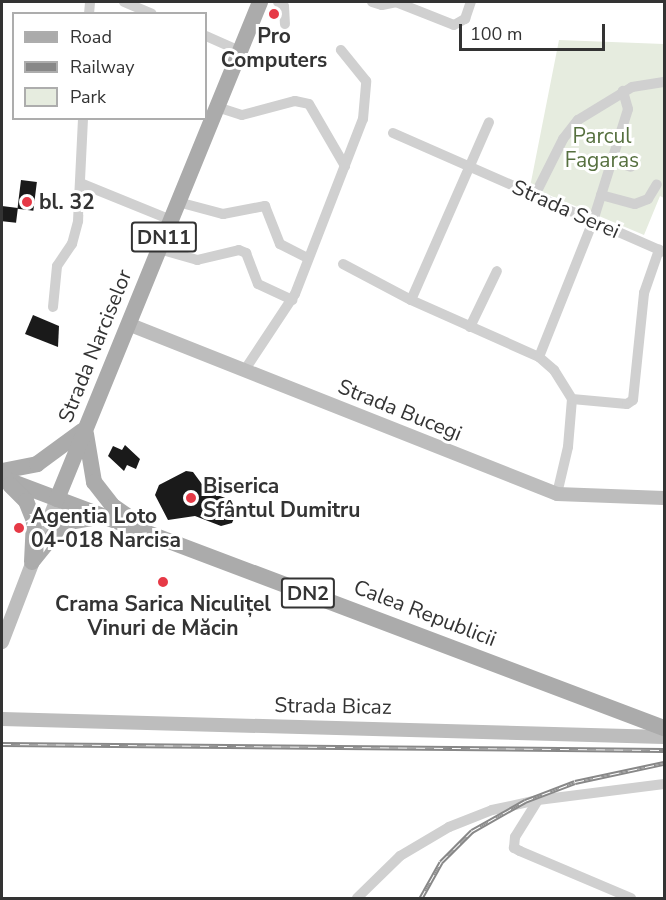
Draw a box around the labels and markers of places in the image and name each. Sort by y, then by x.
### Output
marker: Pro Computers [267,7,281,21]
place label: Pro Computers [221,23,327,73]
place label: bl. 32 [39,189,95,215]
marker: bl. 32 [20,195,34,209]
place label: Biserica Sfântul Dumitru [203,473,360,523]
marker: Biserica Sfântul Dumitru [184,491,198,505]
place label: Agentia Loto 04-018 Narcisa [31,503,181,553]
marker: Agentia Loto 04-018 Narcisa [12,521,26,535]
marker: Crama Sarica Niculițel Vinuri de Măcin [156,575,170,589]
place label: Crama Sarica Niculițel Vinuri de Măcin [55,591,271,641]

